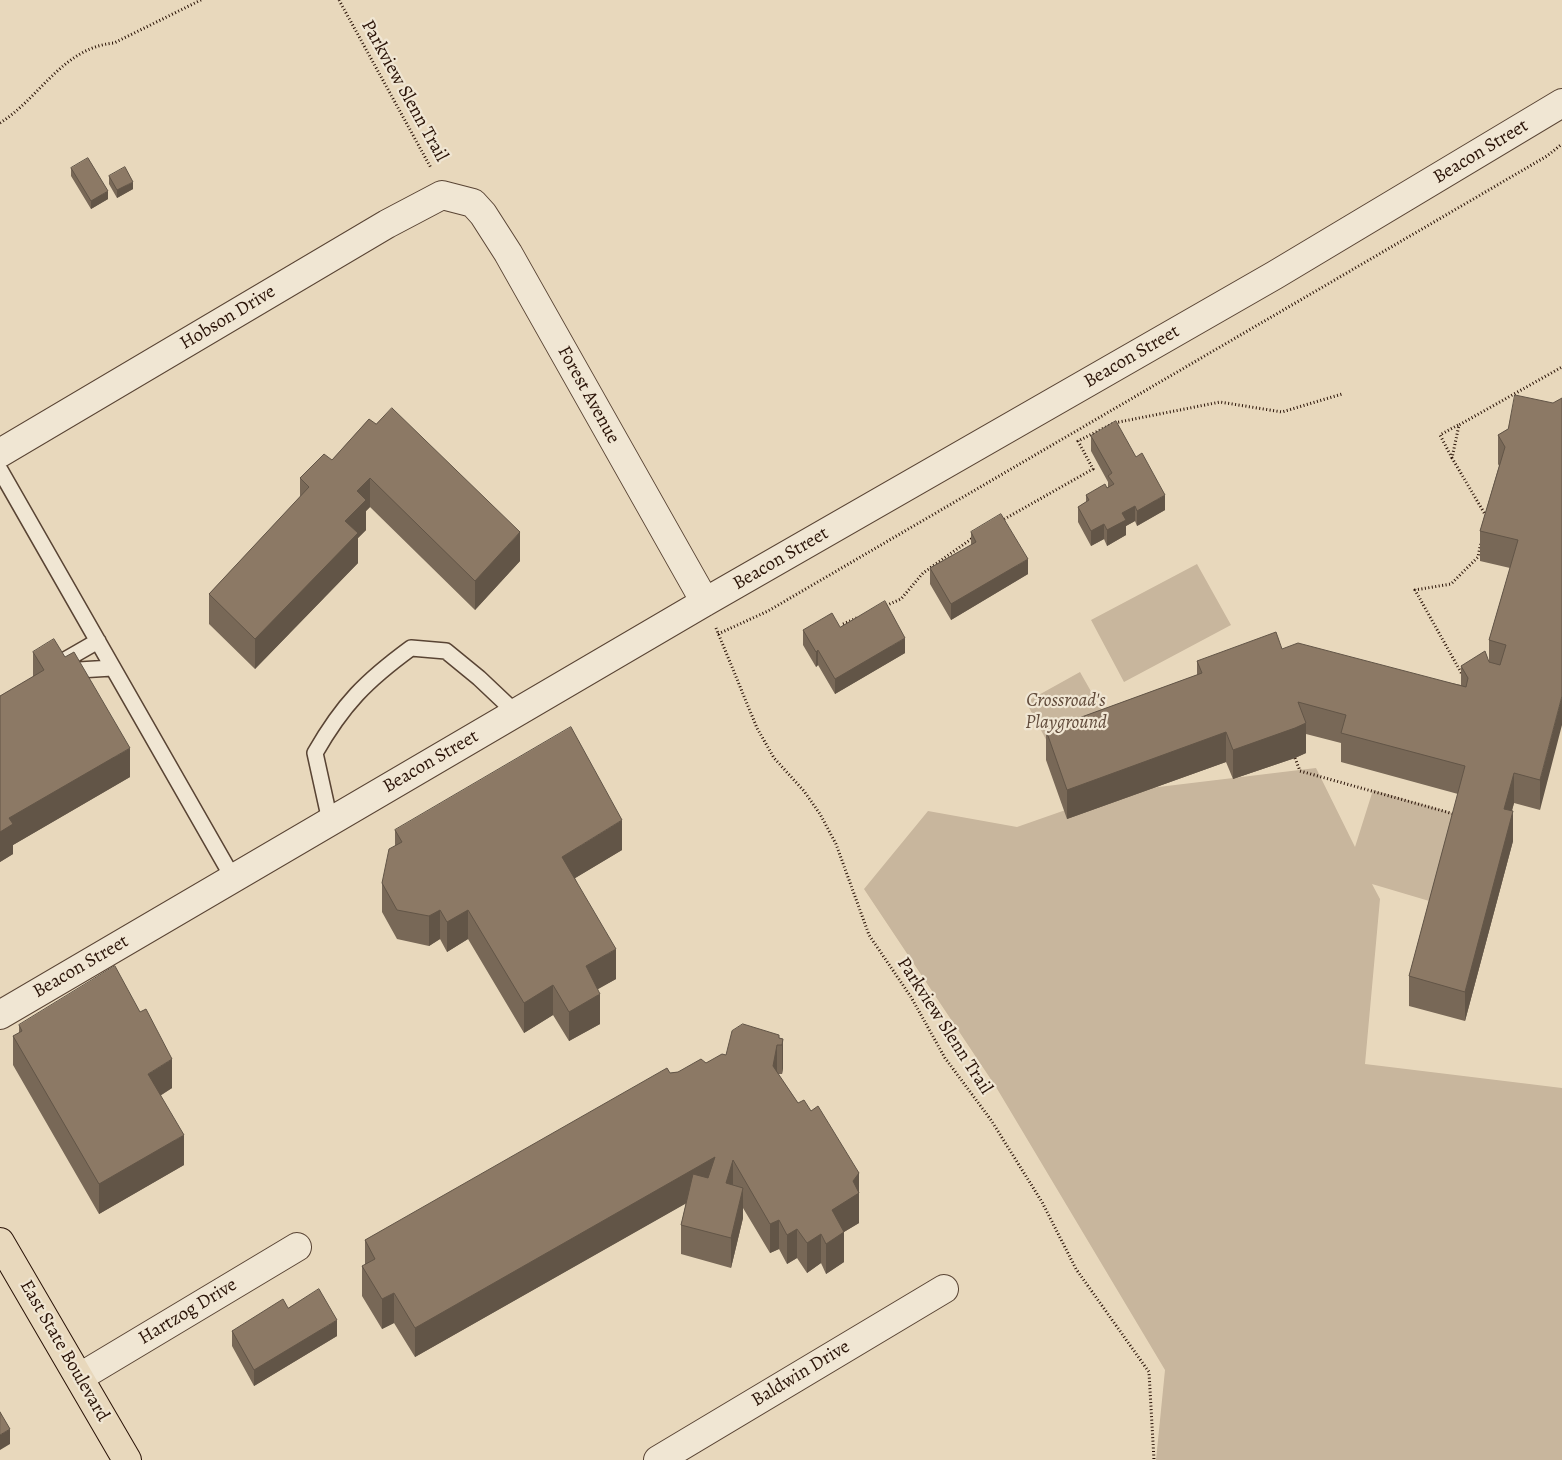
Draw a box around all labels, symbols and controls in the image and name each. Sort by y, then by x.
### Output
street label: Parkview Slenn Trail [356,16,452,166]
street label: Beacon Street [1429,115,1533,189]
street label: Hobson Drive [176,281,280,355]
street label: Beacon Street [1080,320,1184,394]
street label: Forest Avenue [552,342,624,448]
street label: Beacon Street [729,522,833,596]
park label: Crossroad's Playground [1025,690,1107,734]
street label: Beacon Street [379,725,483,799]
street label: Beacon Street [29,930,133,1004]
street label: Parkview Slenn Trail [891,953,997,1099]
street label: Hartzog Drive [135,1274,241,1350]
street label: East State Boulevard [14,1276,114,1426]
street label: Baldwin Drive [748,1336,854,1412]

